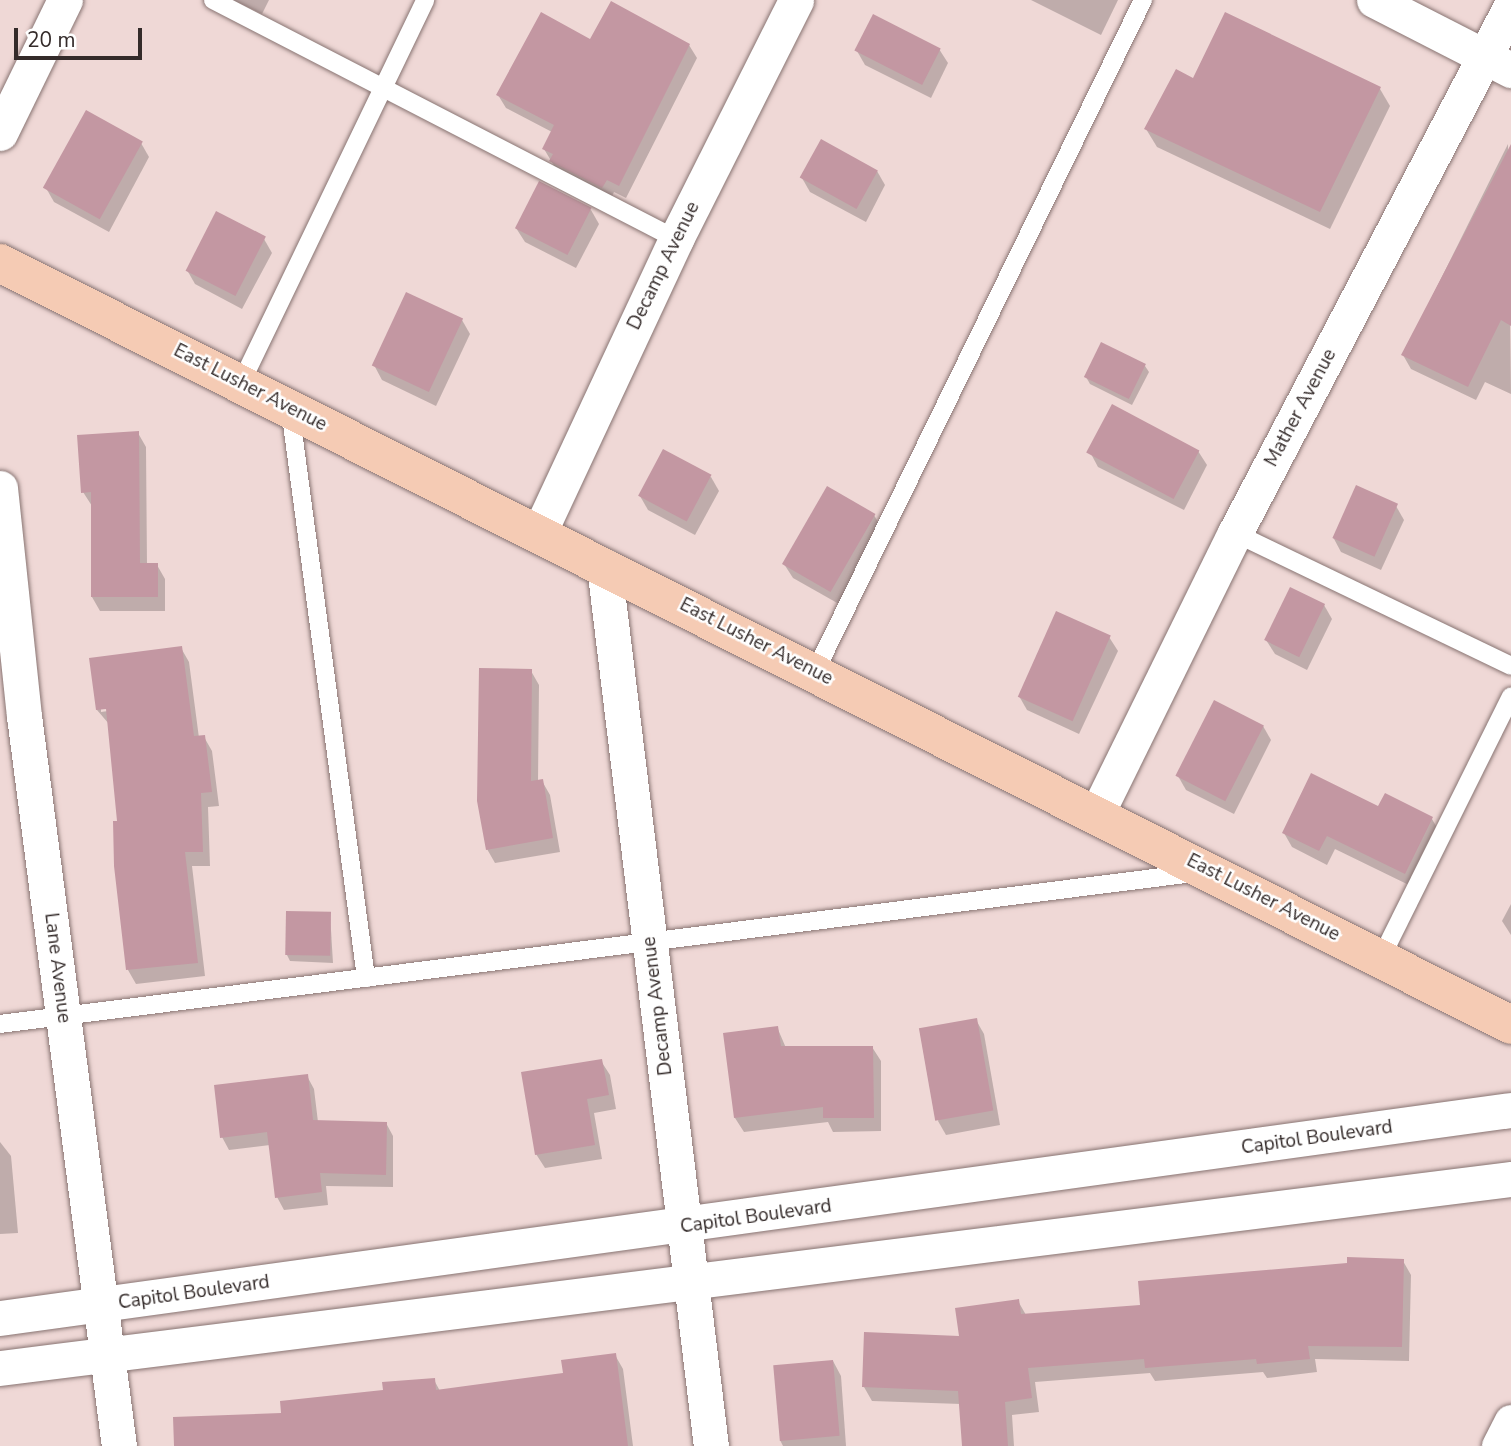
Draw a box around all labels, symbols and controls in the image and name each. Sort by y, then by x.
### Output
scale bar [18,14,145,58]
text: 20 m [27,26,76,54]
street label: Decamp Avenue [623,198,705,334]
street label: East Lusher Avenue [170,340,330,436]
street label: Mather Avenue [1260,345,1342,471]
street label: East Lusher Avenue [676,594,836,690]
street label: East Lusher Avenue [1183,850,1343,946]
street label: Lane Avenue [39,912,75,1024]
street label: Decamp Avenue [638,935,678,1077]
street label: Capitol Boulevard [1240,1116,1394,1160]
street label: Capitol Boulevard [679,1195,833,1239]
street label: Capitol Boulevard [117,1271,271,1315]

